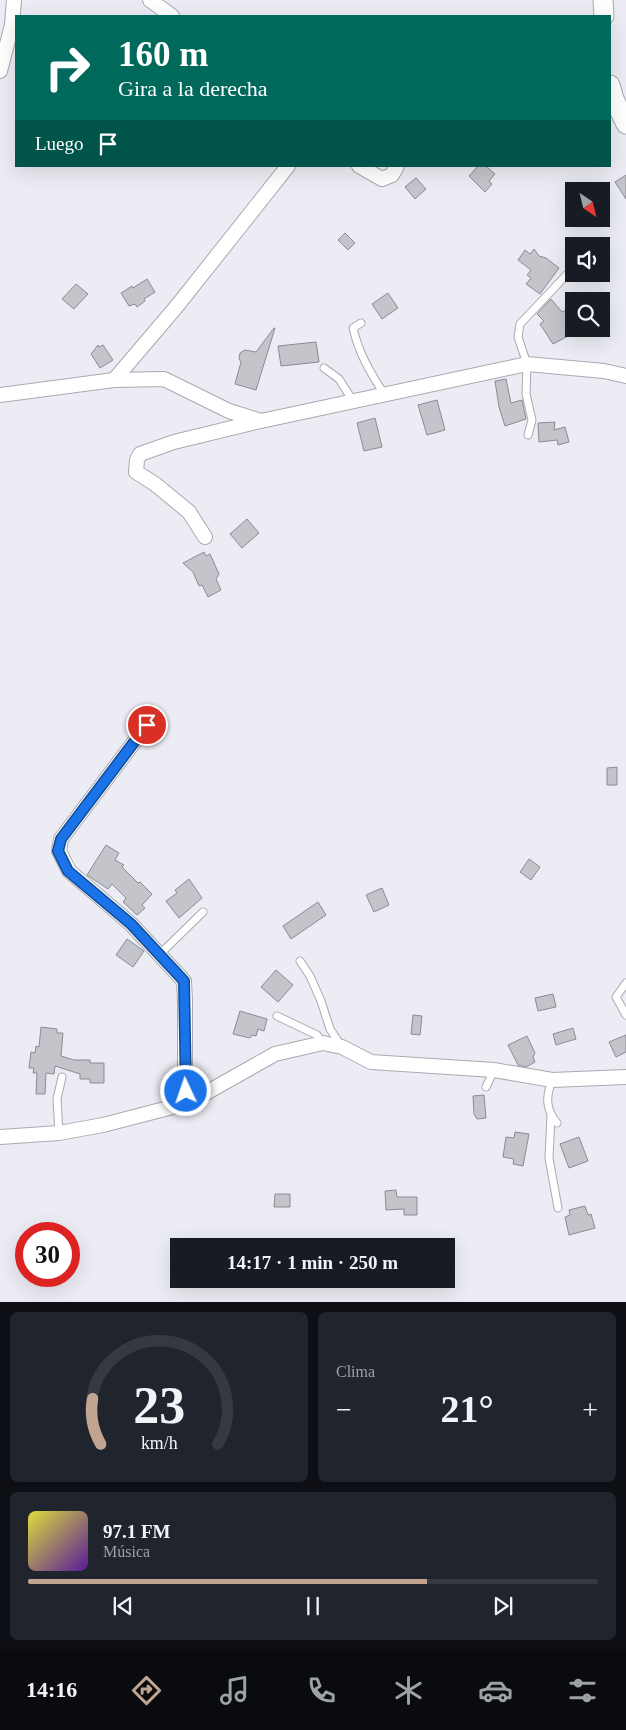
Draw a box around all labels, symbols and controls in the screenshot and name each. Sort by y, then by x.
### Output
icon: right [35,35,100,100]
text: 160 m [118,35,208,74]
text: Gira a la derecha [118,76,268,101]
icon: arrive [94,130,122,158]
text: Luego [35,133,84,154]
north arrow [565,182,610,228]
map controls [565,182,610,337]
button: sound [565,237,610,282]
button: search [565,292,610,337]
pin [126,704,168,746]
icon: arrive [133,711,161,739]
position arrow [159,1064,211,1116]
speed limit sign: 30 [15,1222,80,1287]
text: 14:17 · 1 min · 250 m [227,1252,398,1273]
text: Clima [336,1363,375,1380]
text: 23 [133,1377,185,1434]
text: 21° [440,1388,494,1430]
text: − [336,1394,352,1425]
text: + [582,1394,598,1425]
text: km/h [141,1433,177,1453]
text: 97.1 FM [103,1521,171,1542]
text: Música [103,1543,150,1560]
icon: previous [109,1592,137,1620]
icon: pause [299,1592,327,1620]
icon: next [489,1592,517,1620]
icon: directions [129,1673,164,1708]
icon: music [217,1673,252,1708]
icon: phone [304,1673,339,1708]
icon: climate [391,1673,426,1708]
icon: car [478,1673,513,1708]
icon: filters [565,1673,600,1708]
text: 14:16 [26,1677,77,1702]

